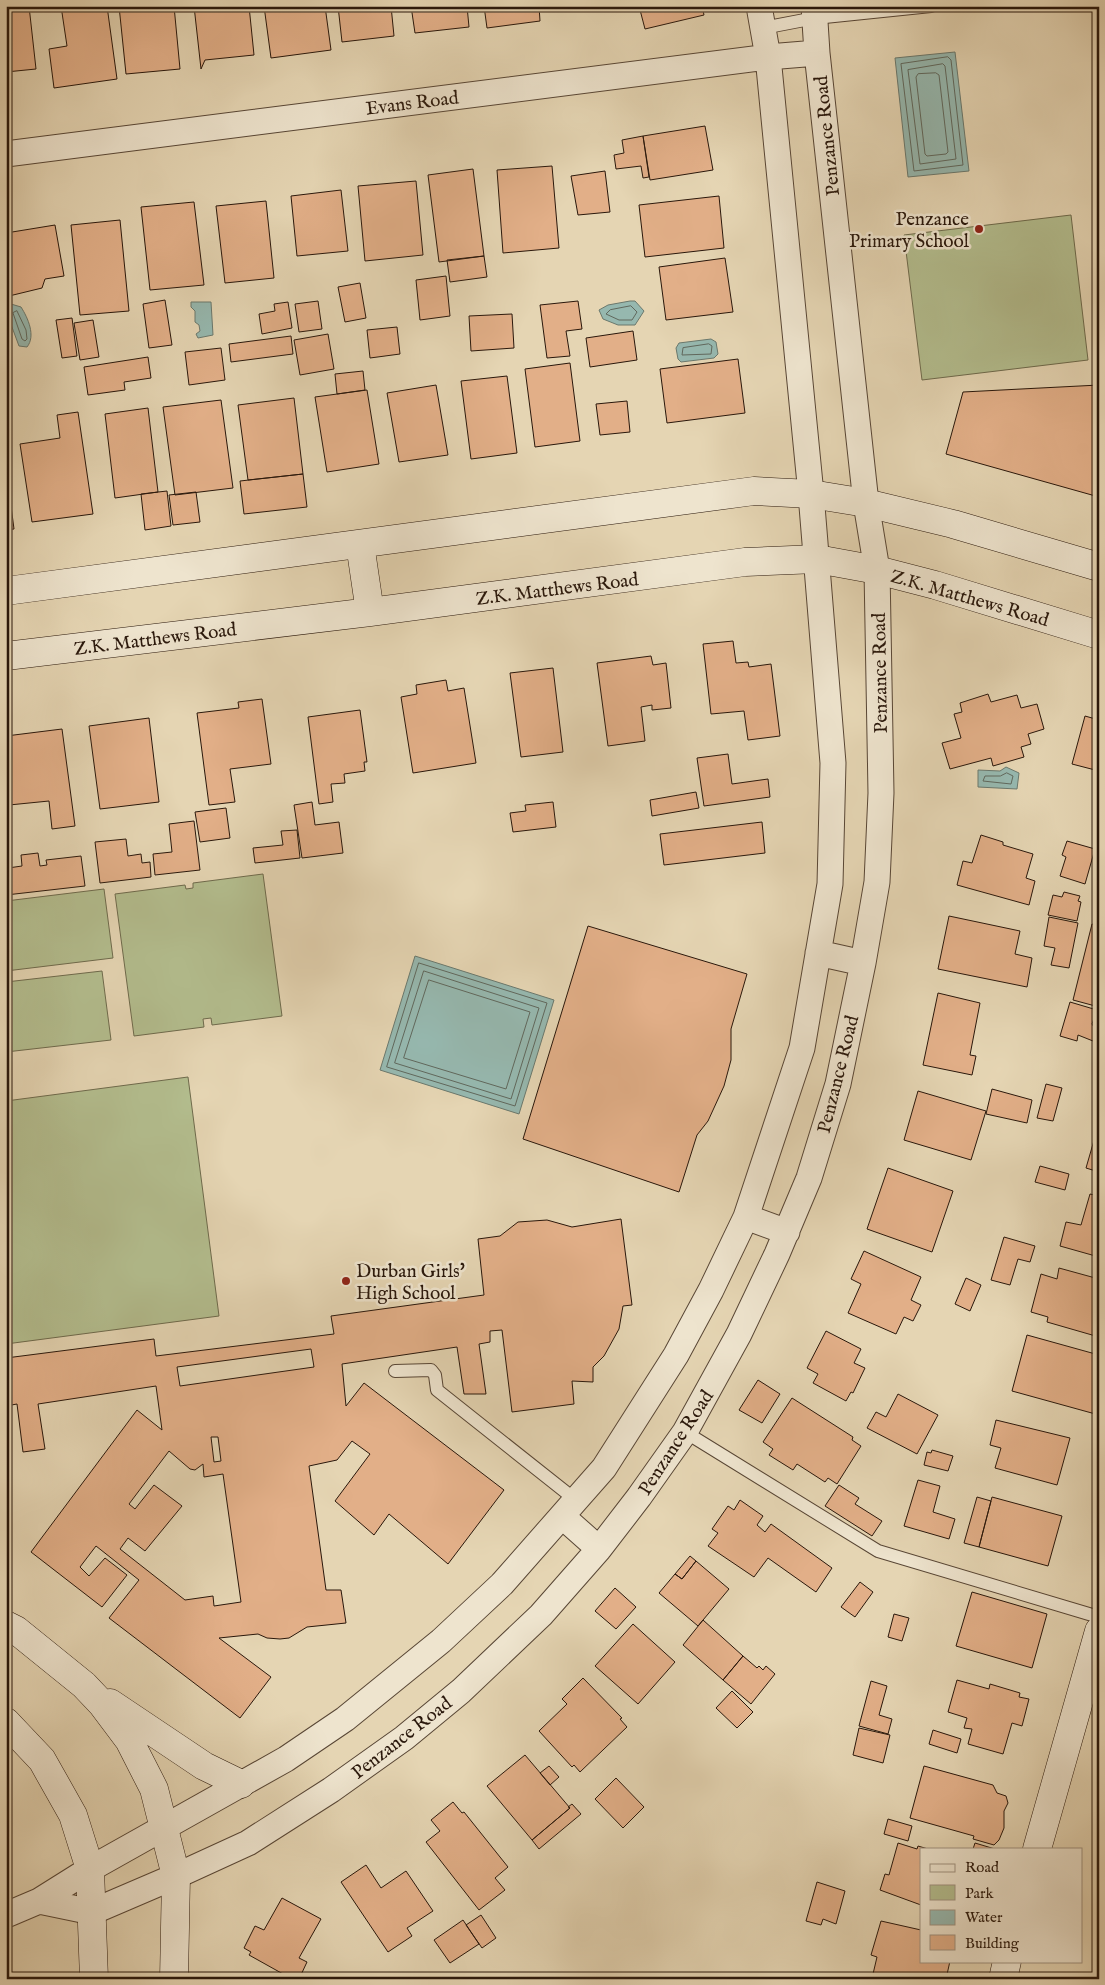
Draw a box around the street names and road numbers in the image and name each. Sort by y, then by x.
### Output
street label: Penzance Road [810,74,846,197]
street label: Evans Road [364,86,461,122]
street label: Z.K. Matthews Road [888,565,1052,633]
street label: Z.K. Matthews Road [475,568,641,612]
street label: Penzance Road [868,612,894,734]
street label: Z.K. Matthews Road [73,618,239,662]
street label: Penzance Road [813,1012,865,1136]
street label: Penzance Road [634,1385,720,1500]
street label: Penzance Road [347,1691,458,1785]

